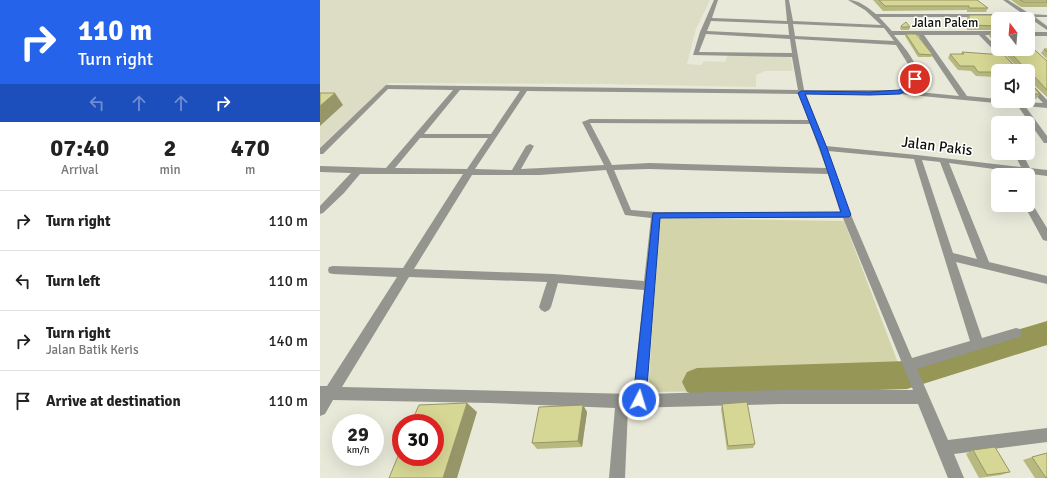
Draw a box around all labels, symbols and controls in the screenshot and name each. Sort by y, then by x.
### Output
north arrow [991,12,1035,56]
map controls [991,12,1035,212]
text: 110 m [78,14,152,48]
street label: Jalan Palem [912,15,978,31]
icon: right [12,16,64,68]
text: Turn right [78,48,153,70]
pin [898,62,932,96]
button: sound [991,64,1035,108]
icon: arrive [904,68,926,90]
icon: left [86,92,108,114]
icon: ahead [128,92,150,114]
icon: ahead [170,92,192,114]
icon: right [212,92,234,114]
button: + [991,116,1035,160]
text: 07:40 [50,133,109,163]
text: 2 [164,133,176,163]
text: 470 [231,133,270,163]
street label: Jalan Pakis [901,133,974,159]
text: Arrival [61,162,98,178]
text: min [160,162,181,178]
text: m [245,162,255,178]
button: − [991,168,1035,212]
icon: right [12,210,34,232]
text: Turn right [46,212,111,230]
text: 110 m [268,212,308,230]
icon: left [12,270,34,292]
text: Turn left [46,272,100,290]
text: 110 m [268,272,308,290]
text: Turn right [46,324,111,342]
icon: right [12,330,34,352]
text: 140 m [268,332,308,350]
text: Jalan Batik Keris [46,342,139,358]
position arrow [618,379,660,421]
icon: arrive [12,390,34,412]
text: Arrive at destination [46,392,181,410]
text: 110 m [268,392,308,410]
speed limit sign: 30 [392,414,444,466]
text: 29 [347,422,369,447]
text: km/h [347,444,369,456]

